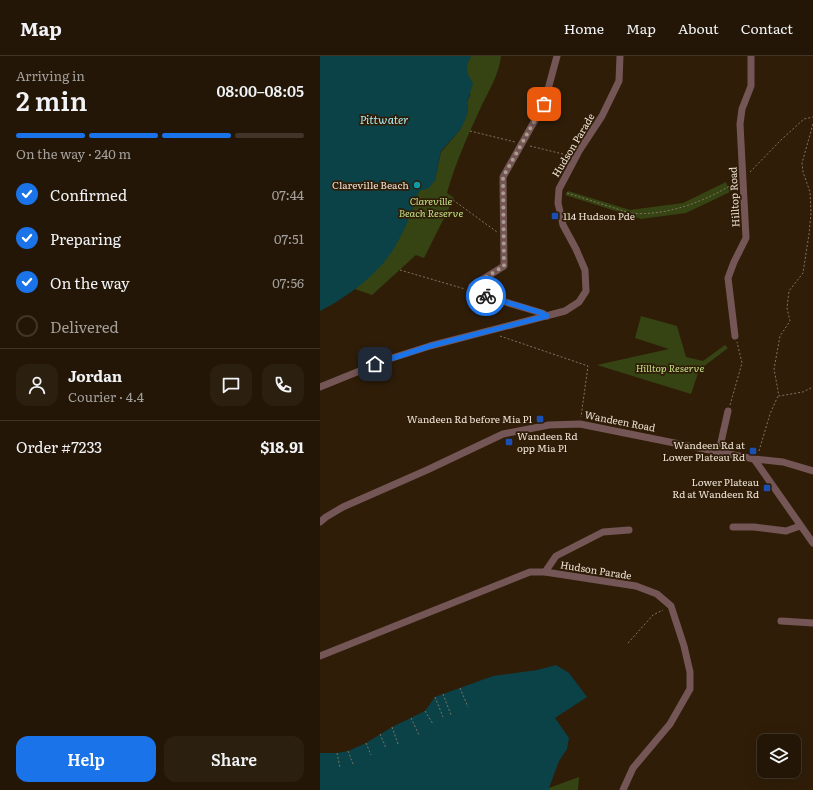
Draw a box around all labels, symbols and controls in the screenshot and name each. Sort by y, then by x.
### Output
text: Map [20,14,62,42]
text: Home [564,18,604,38]
text: Map [626,18,656,38]
text: About [678,18,719,38]
text: Contact [741,18,793,38]
text: Arriving in [16,66,85,85]
text: 08:00–08:05 [216,79,304,102]
text: 2 min [16,80,87,119]
pin [527,87,561,121]
icon: bag [533,93,555,115]
street label: Hudson Parade [548,110,598,180]
water label: Pittwater [360,111,408,127]
text: On the way · 240 m [16,144,131,163]
street label: Hilltop Road [724,166,743,228]
place label: Clareville Beach [332,177,409,192]
marker: Clareville Beach [412,180,422,190]
icon: check [16,183,38,205]
text: Confirmed [50,183,127,206]
text: 07:44 [272,185,304,204]
park label: Clareville Beach Reserve [399,193,464,220]
place label: 114 Hudson Pde [563,208,635,223]
marker: 114 Hudson Pde [550,211,560,221]
icon: check [16,227,38,249]
text: Preparing [50,227,121,250]
text: 07:51 [274,229,304,248]
icon: check [16,271,38,293]
text: On the way [50,271,130,294]
text: 07:56 [272,273,304,292]
courier [466,276,506,316]
icon: bike [475,285,497,307]
text: Delivered [50,315,119,338]
pin [358,347,392,381]
icon: home [364,353,386,375]
park label: Hilltop Reserve [636,360,705,375]
button: person [16,364,58,406]
text: Jordan [68,364,122,387]
button: chat [210,364,252,406]
button: phone [262,364,304,406]
text: Courier · 4.4 [68,387,144,406]
street label: Wandeen Road [583,406,657,435]
place label: Wandeen Rd before Mia Pl [407,411,533,426]
marker: Wandeen Rd before Mia Pl [535,414,545,424]
place label: Wandeen Rd opp Mia Pl [517,428,578,455]
text: Order #7233 [16,435,102,458]
text: $18.91 [260,435,304,458]
marker: Wandeen Rd opp Mia Pl [504,437,514,447]
place label: Wandeen Rd at Lower Plateau Rd [662,437,745,464]
marker: Wandeen Rd at Lower Plateau Rd [748,446,758,456]
place label: Lower Plateau Rd at Wandeen Rd [672,474,760,501]
marker: Lower Plateau Rd at Wandeen Rd [762,483,772,493]
street label: Hudson Parade [559,556,633,583]
map controls [757,734,801,778]
button: layers [757,734,801,778]
button: Help [16,736,156,782]
button: Share [164,736,304,782]

